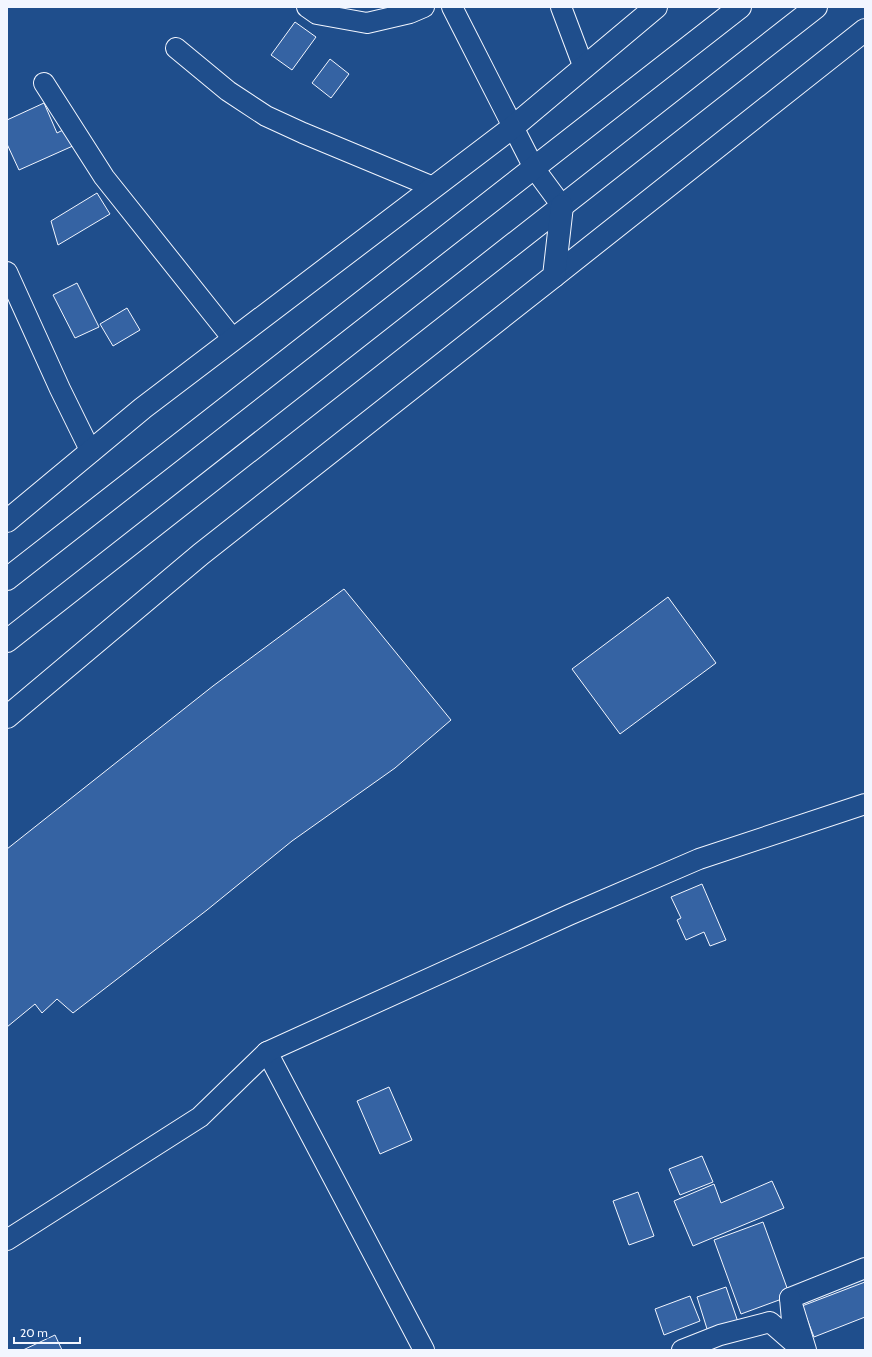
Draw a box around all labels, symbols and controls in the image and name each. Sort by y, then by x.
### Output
scale bar [14,1319,80,1345]
text: 20 m [20,1325,48,1340]

